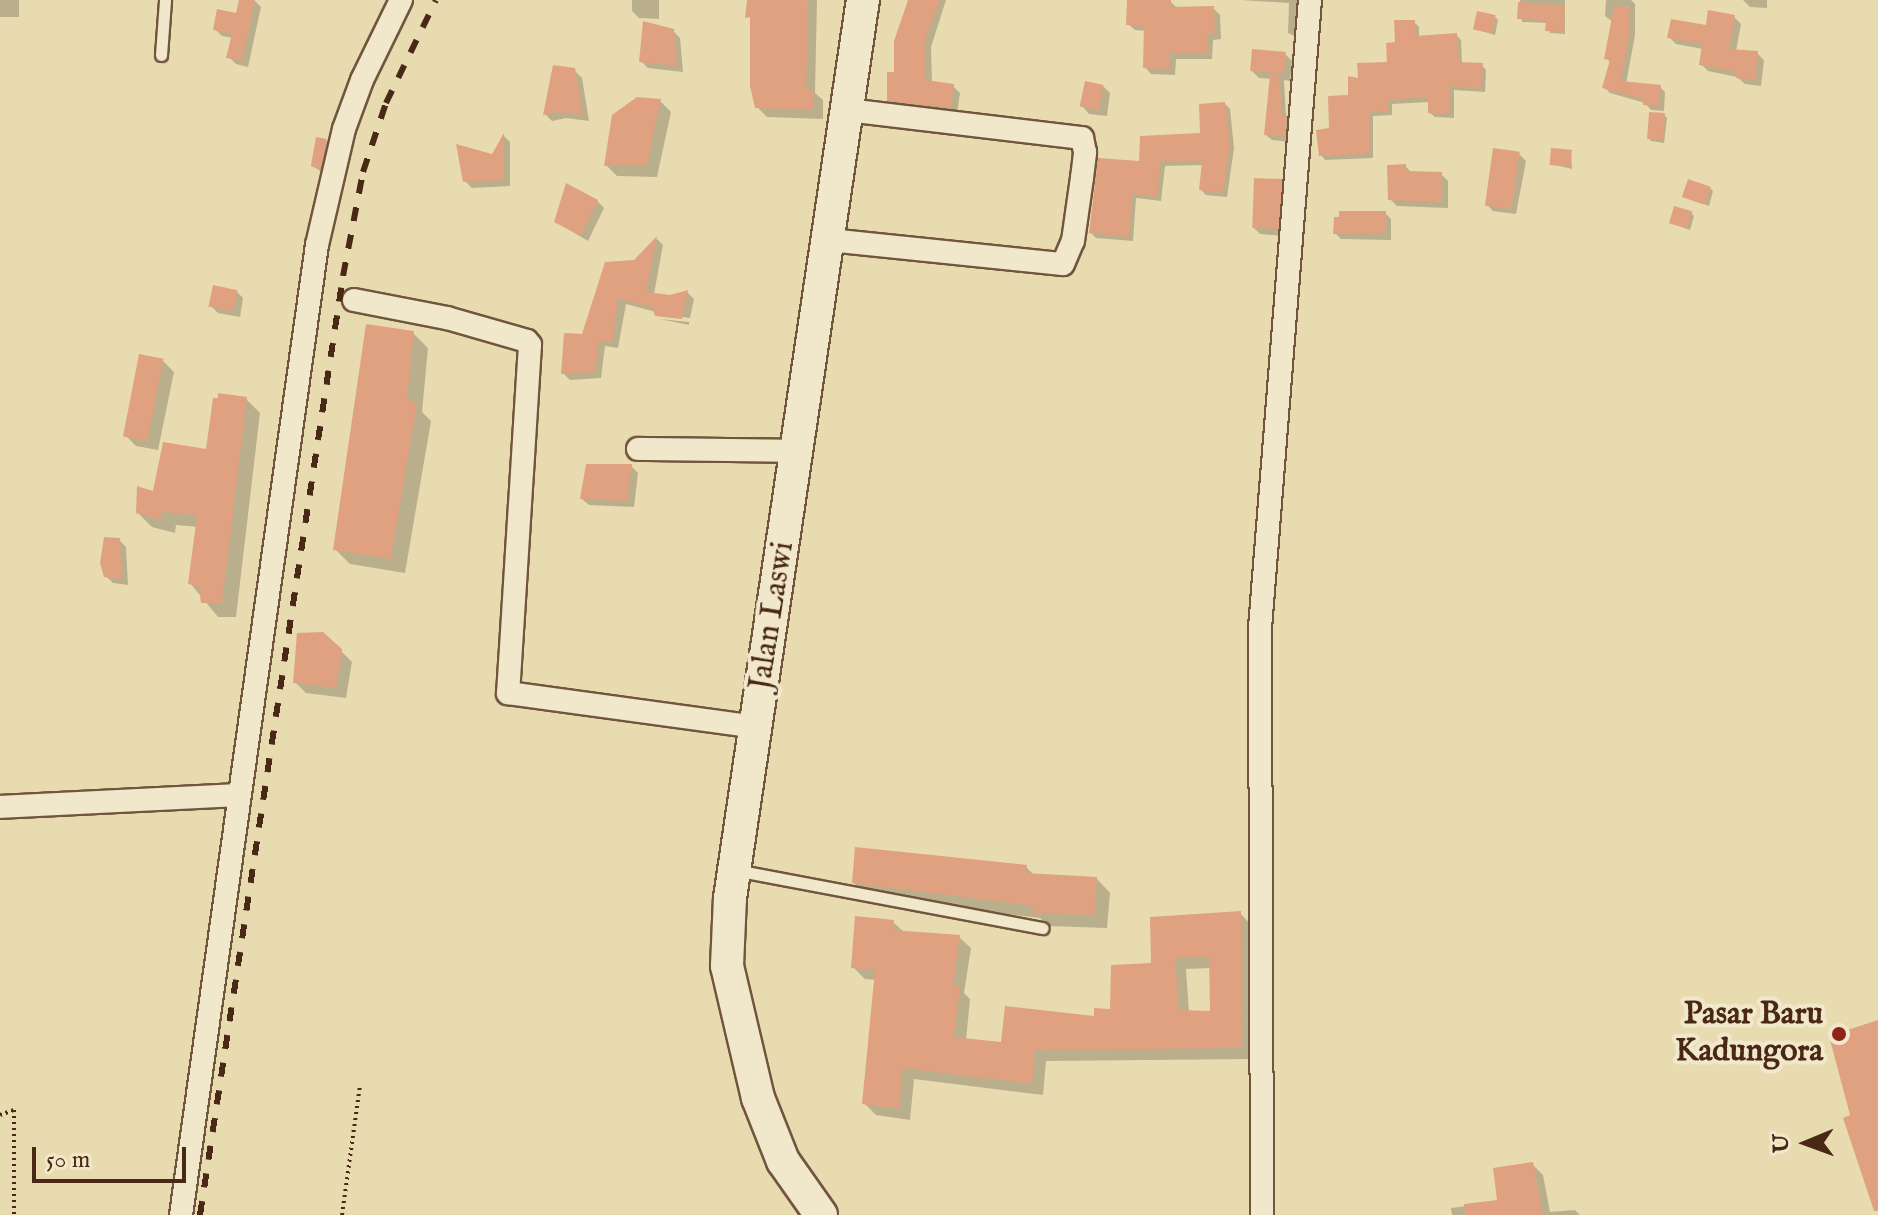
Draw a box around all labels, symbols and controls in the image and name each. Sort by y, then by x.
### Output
street label: Jalan Laswi [742,539,804,693]
place label: Pasar Baru Kadungora [1675,997,1823,1072]
marker: Pasar Baru Kadungora [1830,1025,1848,1043]
north arrow [1766,1103,1846,1183]
scale bar [36,1131,190,1181]
text: U [1768,1134,1796,1153]
text: 50 m [46,1145,90,1176]

